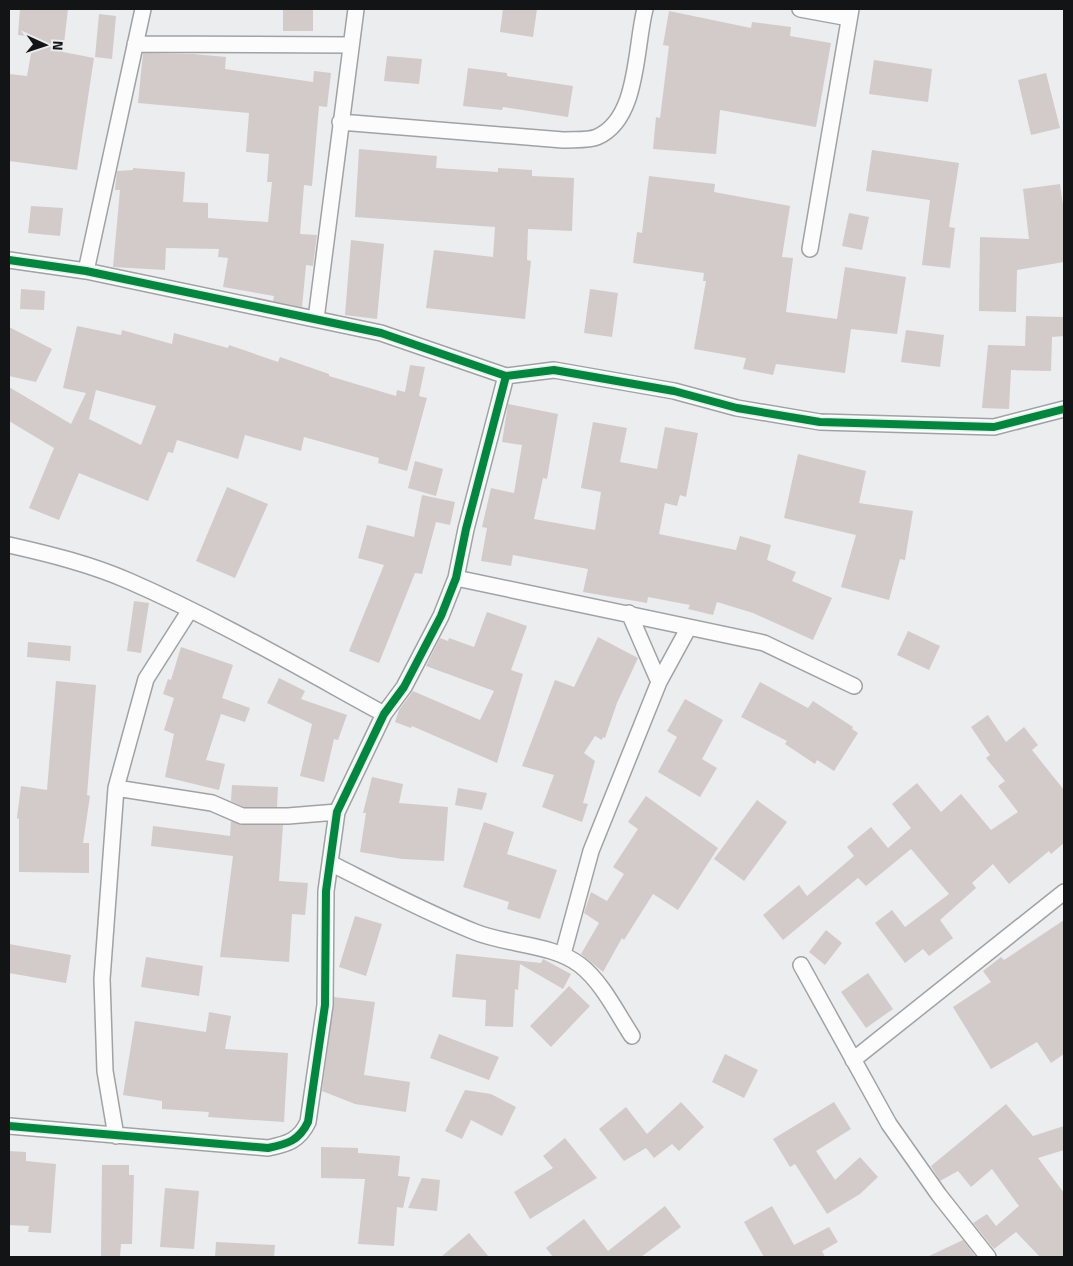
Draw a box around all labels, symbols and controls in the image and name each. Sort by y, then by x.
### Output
north arrow [20,20,70,70]
text: N [48,40,69,51]

